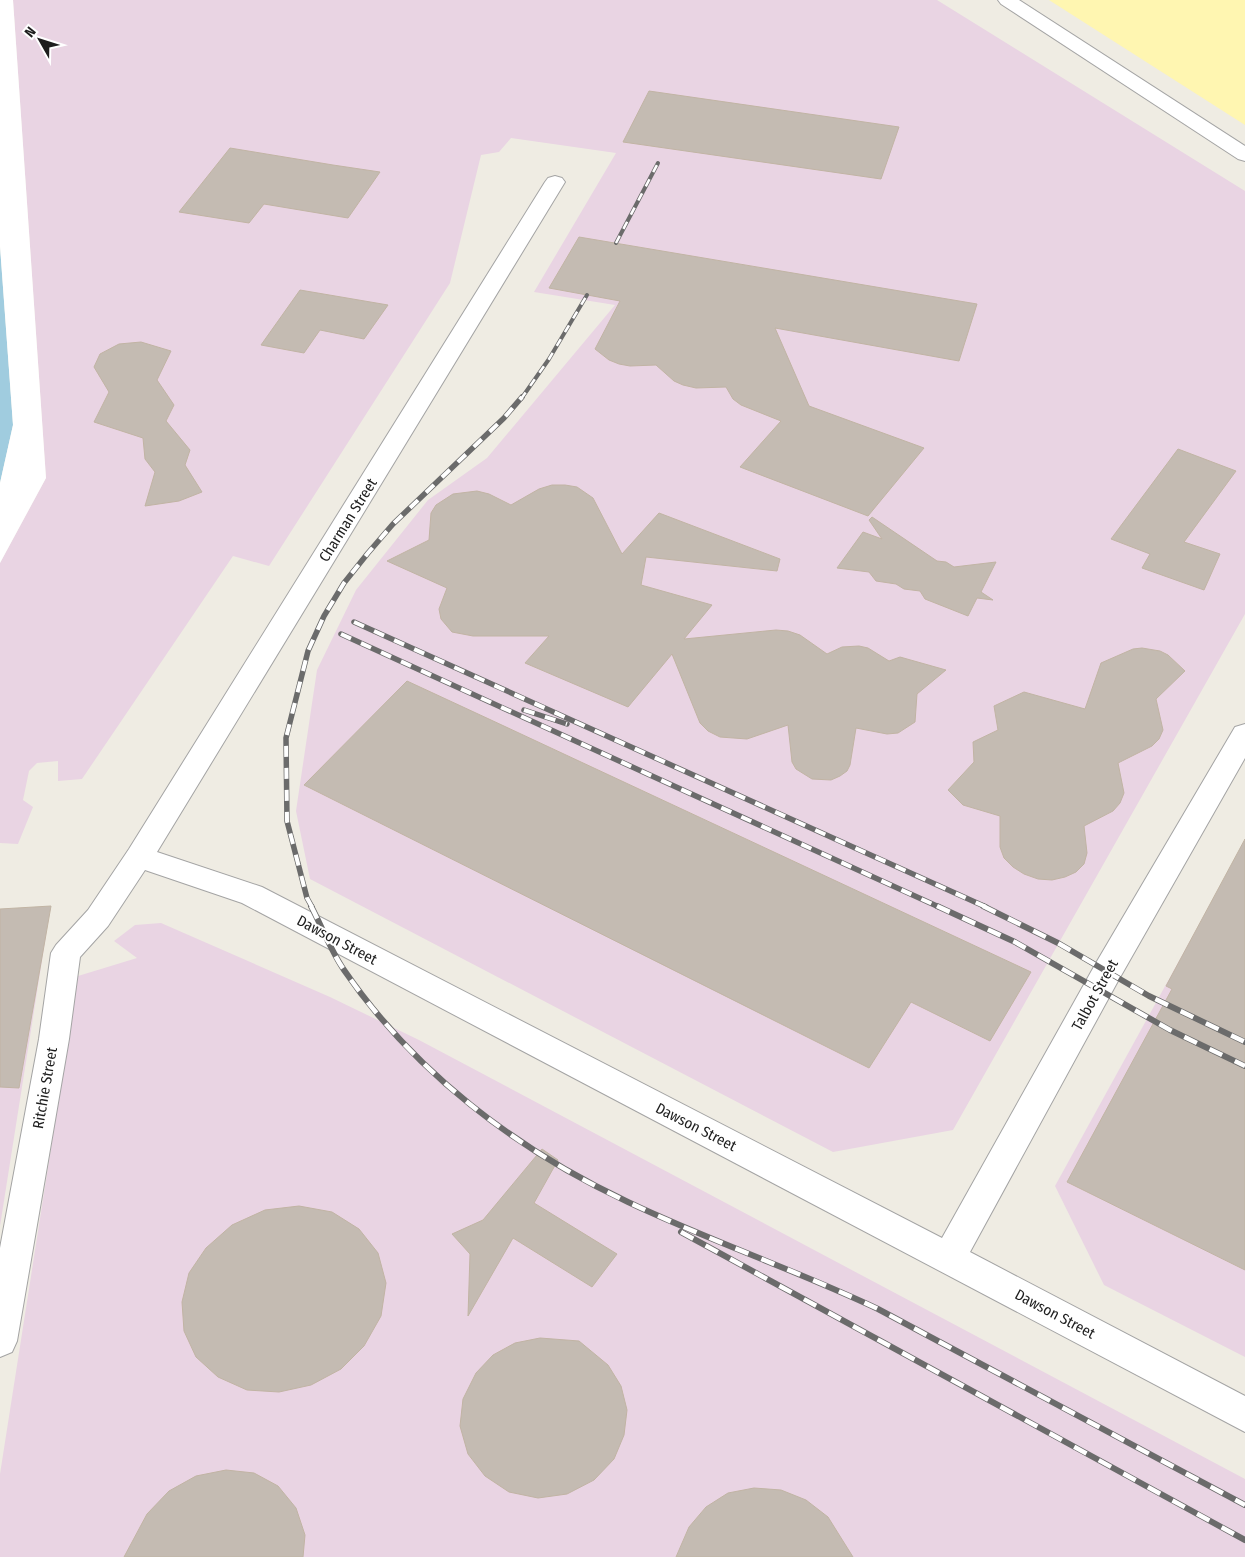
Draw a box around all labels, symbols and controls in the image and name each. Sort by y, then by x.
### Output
north arrow [15,15,65,65]
text: N [21,24,40,41]
street label: Charman Street [315,475,381,565]
street label: Dawson Street [294,911,380,969]
street label: Talbot Street [1068,956,1122,1034]
street label: Ritchie Street [29,1046,61,1130]
street label: Dawson Street [653,1099,739,1155]
street label: Dawson Street [1012,1285,1098,1343]

